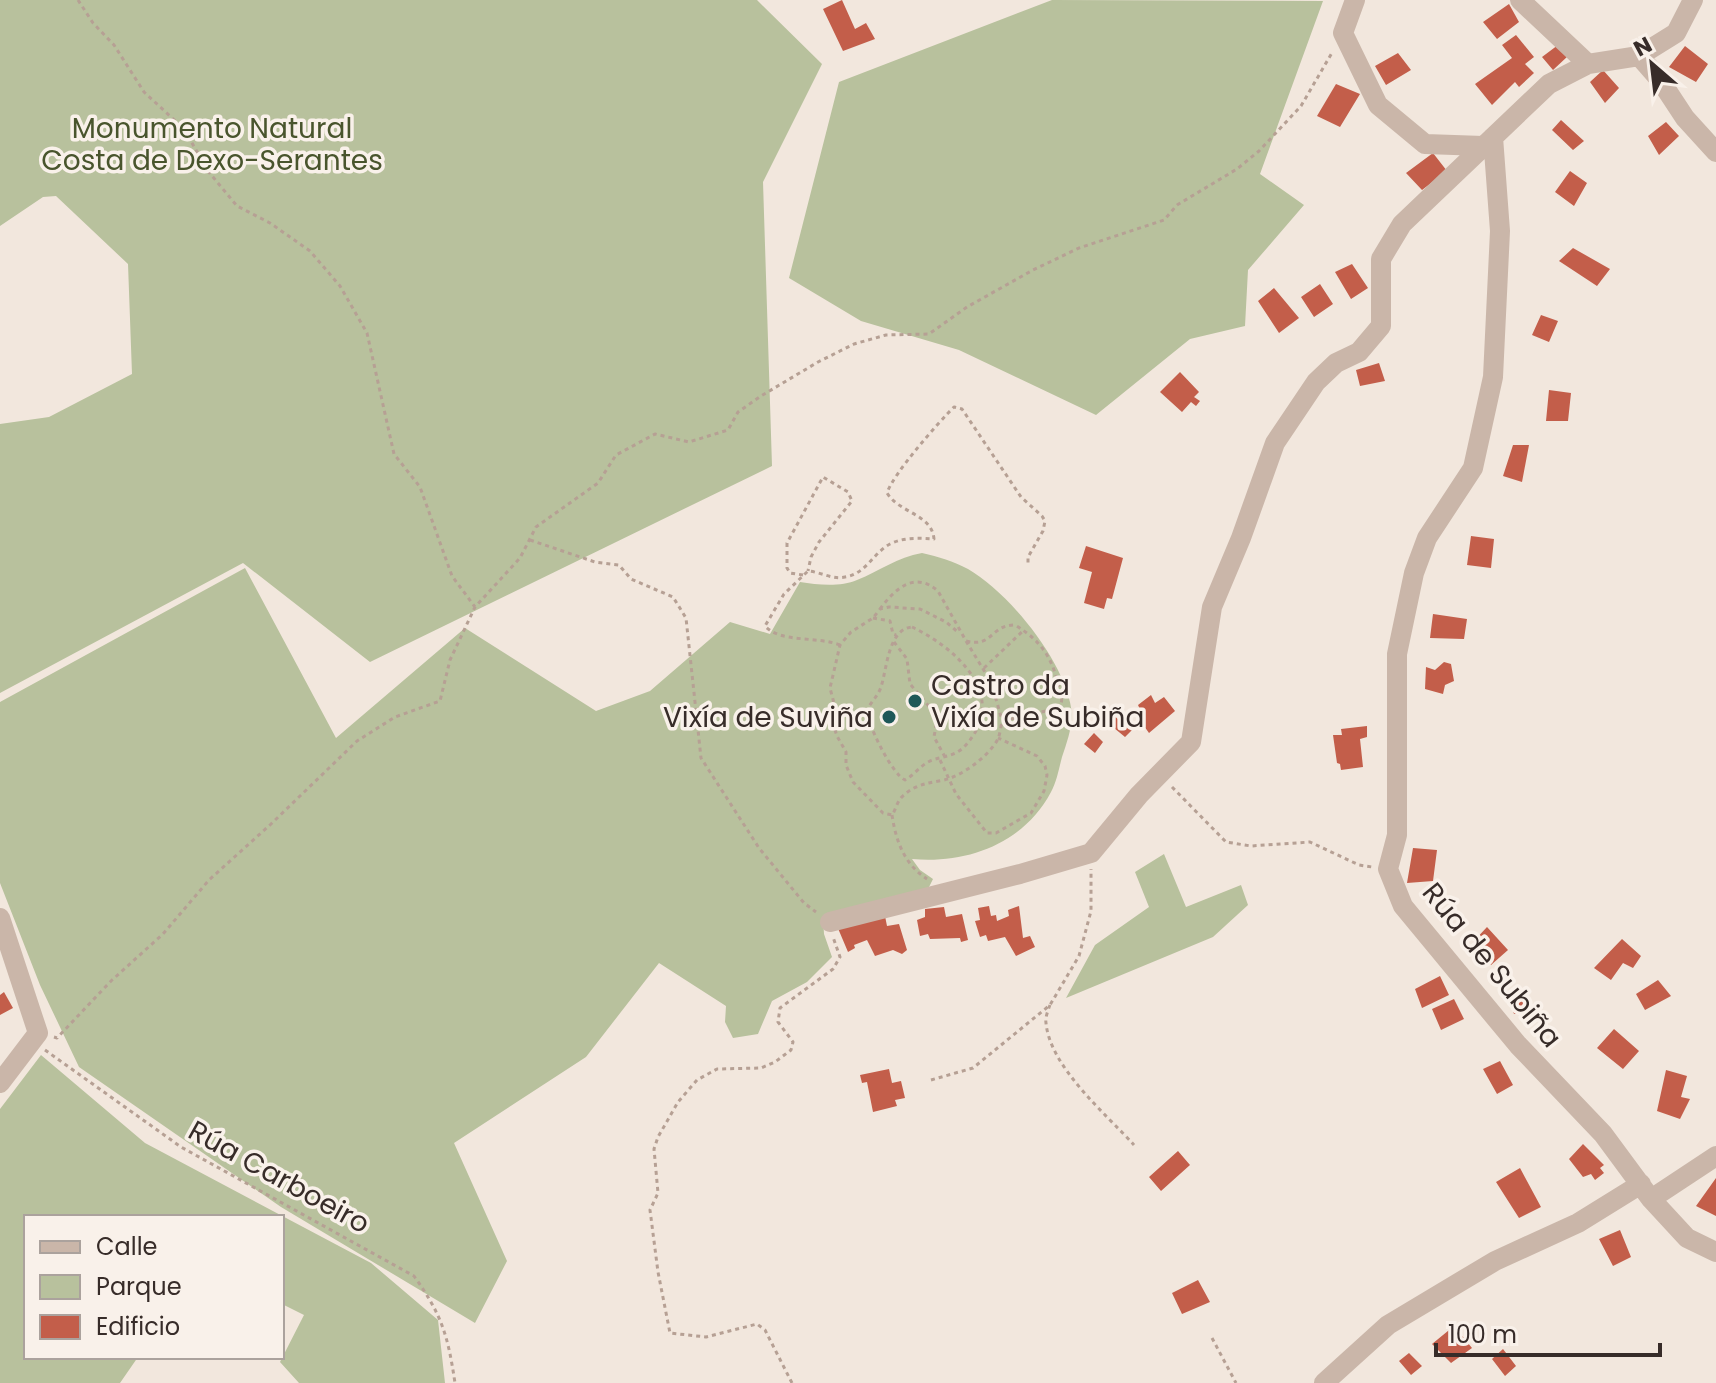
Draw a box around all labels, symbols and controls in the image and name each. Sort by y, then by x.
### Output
north arrow [1612,24,1692,104]
text: N [1628,29,1657,64]
park label: Monumento Natural Costa de Dexo-Serantes [41,109,383,180]
place label: Castro da Vixía de Subiña [931,666,1144,737]
marker: Castro da Vixía de Subiña [906,692,924,710]
place label: Vixía de Suviña [663,698,873,737]
marker: Vixía de Suviña [880,708,898,726]
street label: Rúa de Subiña [1413,874,1571,1056]
street label: Rúa Carboeiro [181,1111,377,1243]
legend [24,1215,284,1359]
text: Calle [96,1230,157,1263]
text: Parque [96,1270,182,1303]
scale bar [1436,1307,1660,1357]
text: Edificio [96,1310,180,1343]
text: 100 m [1448,1318,1517,1351]

